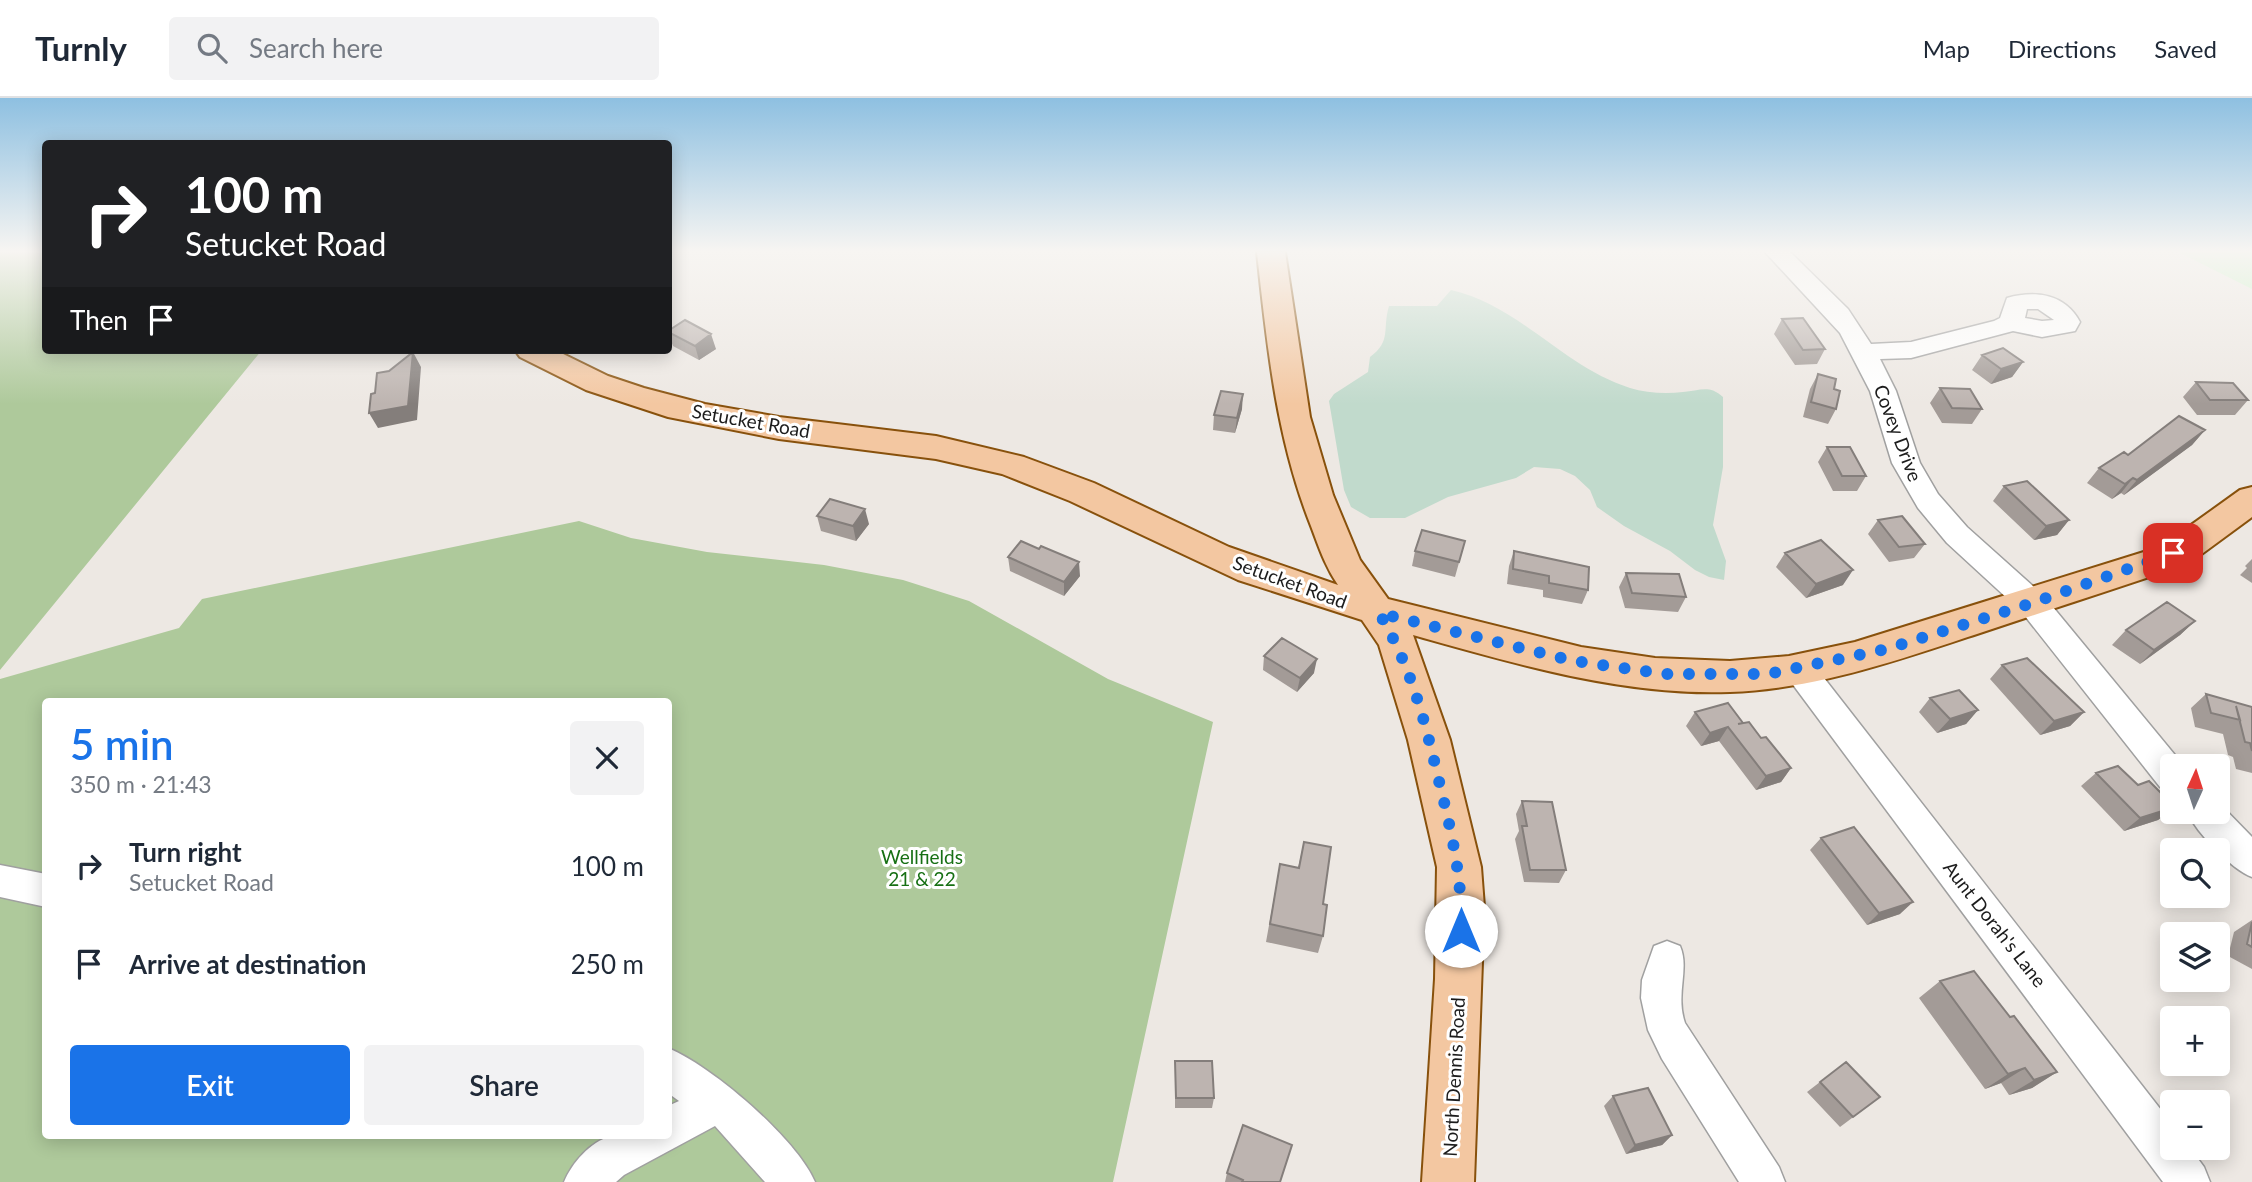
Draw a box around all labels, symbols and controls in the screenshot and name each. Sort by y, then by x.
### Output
search box [169,17,659,80]
text: Turnly [35,28,127,68]
icon: search [193,29,231,67]
text: Search here [249,32,383,64]
text: Map [1923,34,1970,63]
text: Directions [2008,34,2116,63]
text: Saved [2154,34,2217,63]
text: 100 m [185,165,323,223]
icon: right [70,168,161,259]
text: Setucket Road [185,224,386,263]
icon: arrive [142,301,180,339]
text: Then [70,304,128,336]
street label: Covey Drive [1869,381,1927,484]
street label: Setucket Road [690,399,812,442]
pin [2143,523,2203,583]
icon: arrive [2154,534,2192,572]
street label: Setucket Road [1230,550,1350,613]
text: 5 min [70,719,174,769]
button: close [570,721,644,795]
north arrow [2160,754,2230,824]
map controls [2160,754,2230,1160]
text: 350 m · 21:43 [70,770,212,798]
text: Turn right [129,836,242,868]
button: search [2160,838,2230,908]
park label: Wellfields 21 & 22 [881,845,963,890]
icon: right [70,847,108,885]
text: 100 m [571,850,644,882]
street label: Aunt Dorah's Lane [1939,856,2052,991]
text: Setucket Road [129,868,274,896]
position arrow [1424,894,1498,968]
button: layers [2160,922,2230,992]
icon: arrive [70,945,108,983]
text: Arrive at destination [129,948,366,980]
text: 250 m [571,948,644,980]
street label: North Dennis Road [1438,997,1469,1157]
button: + [2160,1006,2230,1076]
button: Exit [70,1045,350,1125]
button: Share [364,1045,644,1125]
button: − [2160,1090,2230,1160]

